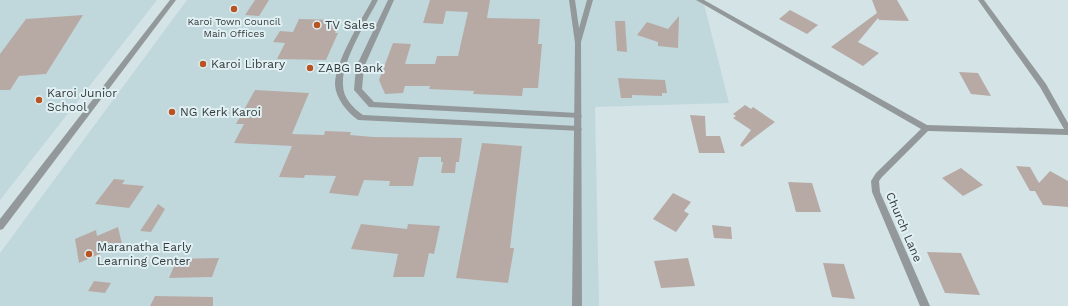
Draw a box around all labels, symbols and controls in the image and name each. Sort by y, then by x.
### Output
marker: Karoi Town Council Main Offices [229,4,239,14]
place label: Karoi Town Council Main Offices [187,16,281,39]
place label: TV Sales [325,18,375,32]
marker: TV Sales [312,20,322,30]
place label: Karoi Library [211,57,286,71]
marker: Karoi Library [198,59,208,69]
place label: ZABG Bank [318,61,383,75]
marker: ZABG Bank [305,63,315,73]
place label: Karoi Junior School [47,86,117,114]
marker: Karoi Junior School [34,95,44,105]
place label: NG Kerk Karoi [180,105,261,119]
marker: NG Kerk Karoi [167,107,177,117]
street label: Church Lane [883,190,925,264]
place label: Maranatha Early Learning Center [97,240,192,268]
marker: Maranatha Early Learning Center [84,249,94,259]

